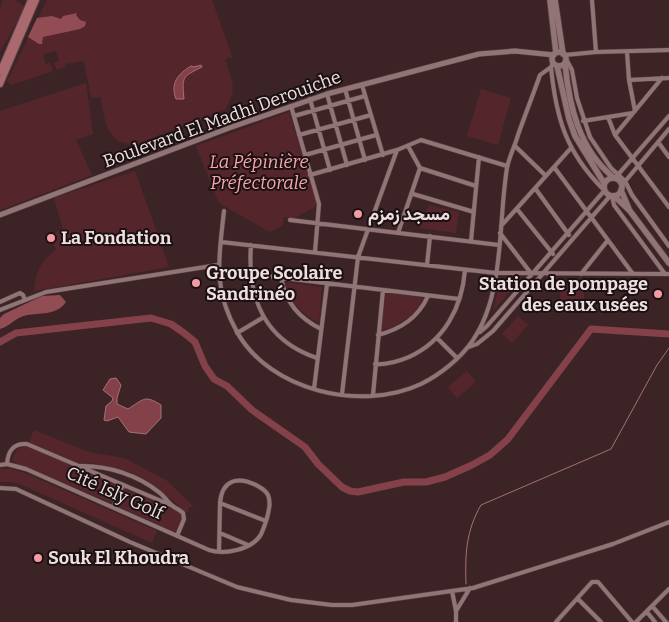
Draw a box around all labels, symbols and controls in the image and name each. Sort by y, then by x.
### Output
street label: Boulevard El Madhi Derouiche [100,66,344,172]
park label: La Pépinière Préfectorale [209,151,309,194]
place label: مسجد زمزم [368,203,450,226]
marker: مسجد زمزم [352,208,364,220]
place label: La Fondation [61,227,172,249]
marker: La Fondation [45,232,57,244]
place label: Groupe Scolaire Sandrinéo [206,262,342,305]
place label: Station de pompage des eaux usées [479,273,648,316]
marker: Groupe Scolaire Sandrinéo [190,277,202,289]
marker: Station de pompage des eaux usées [652,288,664,300]
street label: Cité Isly Golf [63,462,169,525]
place label: Souk El Khoudra [48,547,189,569]
marker: Souk El Khoudra [32,552,44,564]

